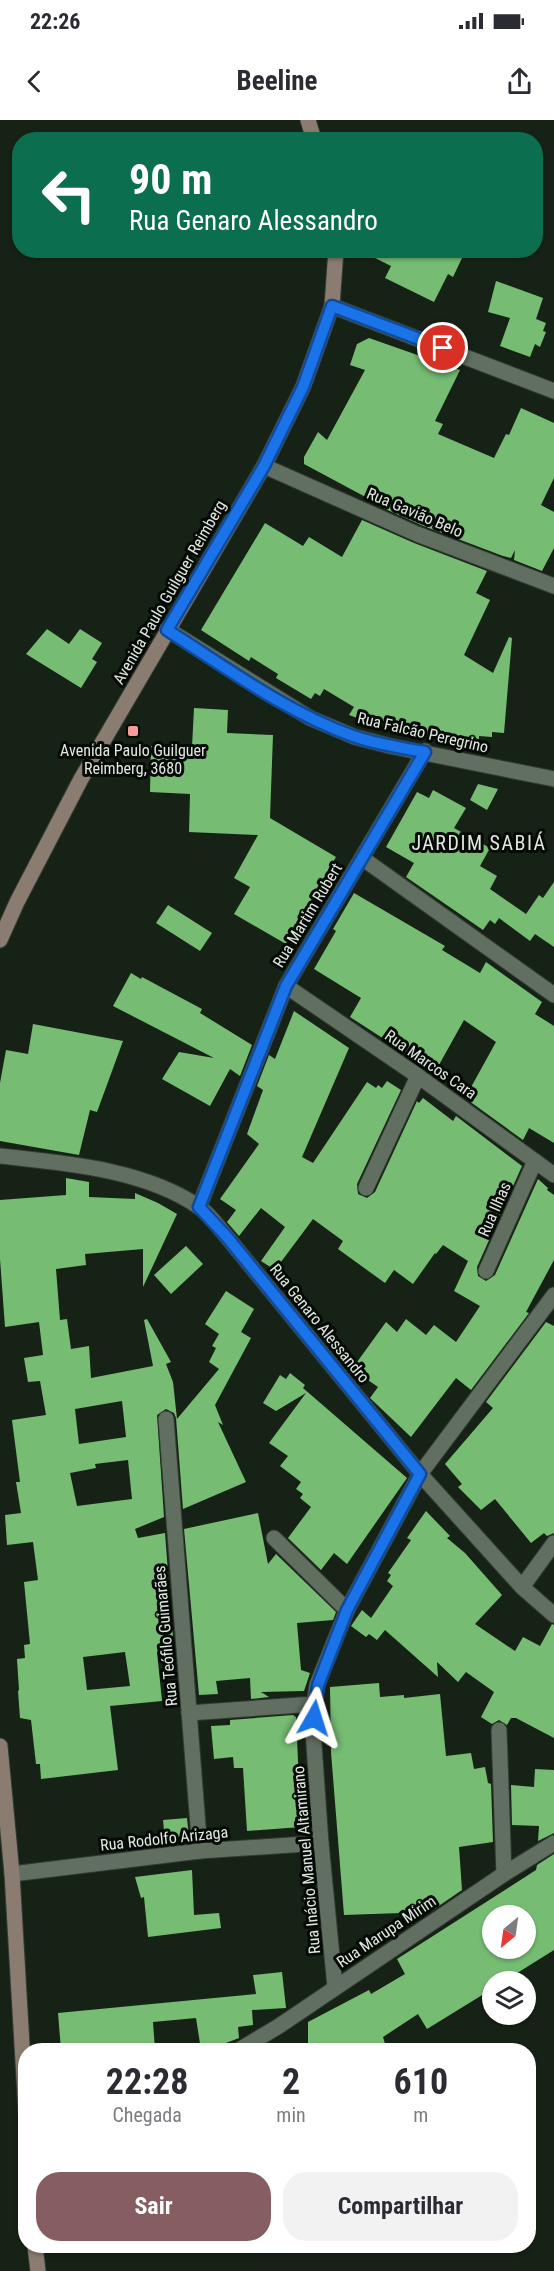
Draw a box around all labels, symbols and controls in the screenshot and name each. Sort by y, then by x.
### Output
text: 22:26 [30,9,81,34]
icon: back [18,65,51,98]
text: Beeline [237,65,317,97]
icon: share [503,65,536,98]
text: 90 m [129,155,212,204]
icon: left [30,156,108,234]
text: Rua Genaro Alessandro [129,205,378,237]
pin [417,322,468,373]
icon: arrive [426,331,459,364]
street label: Rua Gavião Belo [364,484,466,541]
street label: Avenida Paulo Guilguer Reimberg [109,497,230,688]
street label: Rua Falcão Peregrino [356,708,490,757]
marker: Avenida Paulo Guilguer Reimberg, 3680 [126,724,140,738]
place label: Avenida Paulo Guilguer Reimberg, 3680 [60,741,206,778]
district label: JARDIM SABIÁ [411,831,547,855]
street label: Rua Martim Rubert [269,859,346,971]
street label: Rua Marcos Cara [381,1026,480,1103]
street label: Rua Ilhas [474,1179,515,1240]
street label: Rua Genaro Alessandro [266,1260,373,1387]
street label: Rua Teófilo Guimarães [150,1565,181,1707]
position arrow [282,1686,346,1750]
street label: Rua Inácio Manuel Altamirano [289,1765,324,1955]
street label: Rua Rodolfo Arizaga [99,1822,229,1855]
street label: Rua Marupa Mirim [333,1891,439,1972]
north arrow [482,1905,536,1959]
map controls [482,1905,536,2025]
button: layers [482,1971,536,2025]
text: 22:28 [106,2061,188,2103]
text: 2 [282,2061,300,2103]
text: 610 [394,2061,448,2103]
text: Chegada [113,2103,182,2127]
text: min [276,2103,306,2127]
text: m [413,2103,428,2127]
button: Sair [36,2172,271,2241]
button: Compartilhar [283,2172,518,2241]

